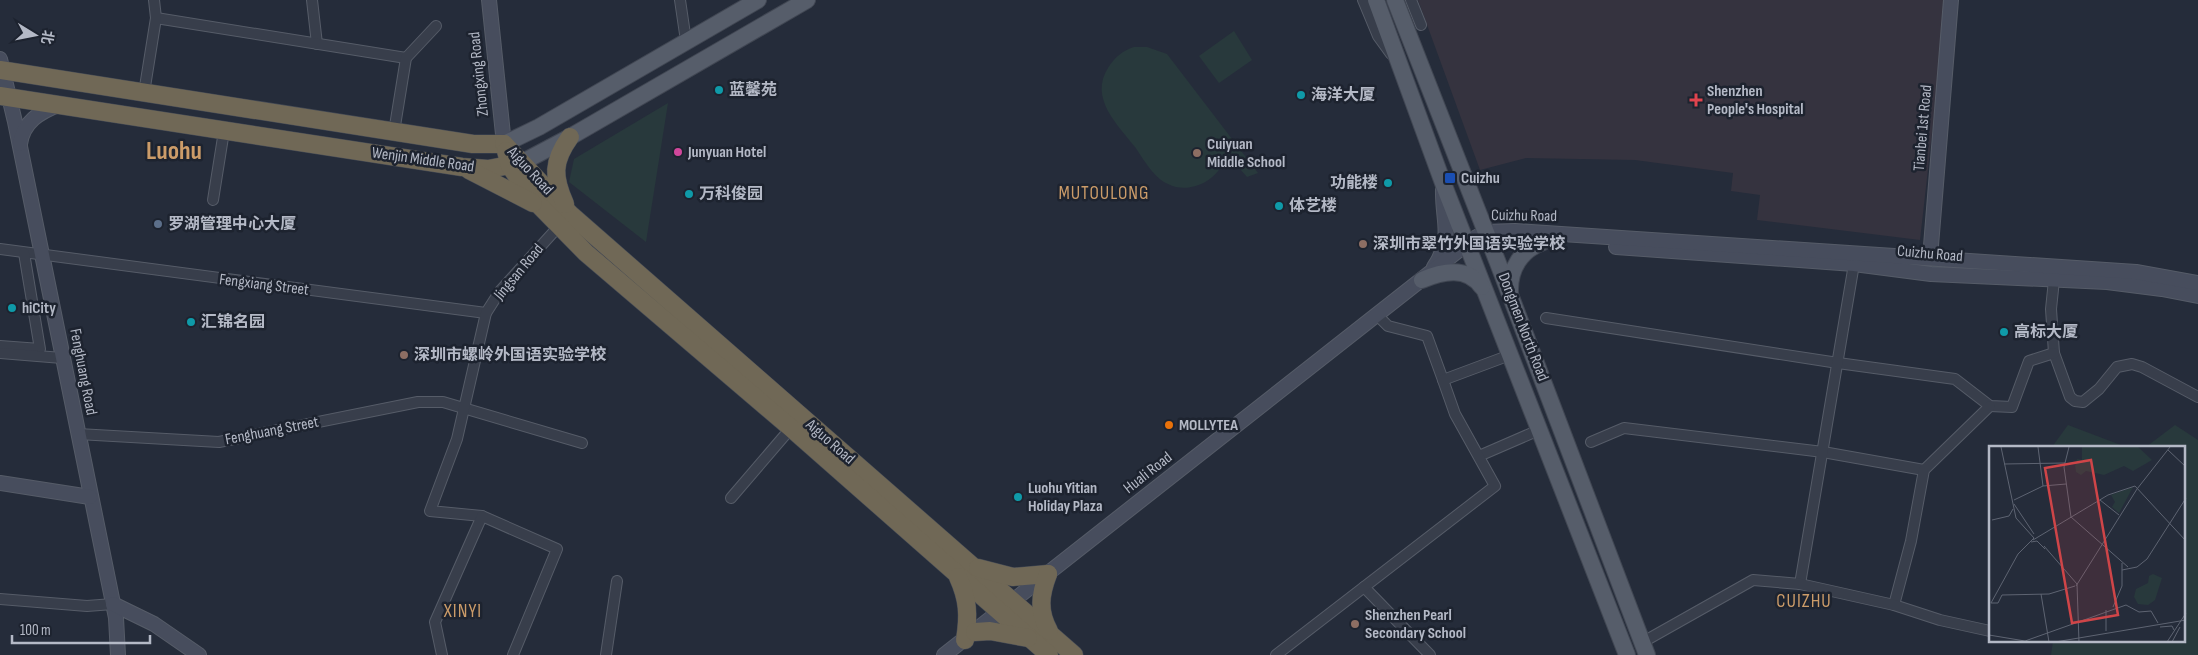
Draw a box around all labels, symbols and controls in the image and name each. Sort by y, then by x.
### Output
north arrow [10,10,60,60]
text: 北 [38,29,57,46]
street label: Zhongxing Road [465,31,493,117]
place label: 蓝馨苑 [729,81,777,100]
place label: Shenzhen People's Hospital [1707,82,1803,119]
marker: 蓝馨苑 [713,84,725,96]
street label: Tianbei 1st Road [1910,84,1936,172]
place label: 海洋大厦 [1311,86,1375,105]
marker: 海洋大厦 [1295,89,1307,101]
marker: Shenzhen People's Hospital [1689,93,1703,107]
place label: Cuiyuan Middle School [1207,135,1285,172]
district label: Luohu [146,136,202,167]
street label: Aiguo Road [502,142,557,199]
street label: Wenjin Middle Road [371,143,475,177]
place label: Junyuan Hotel [687,143,766,162]
marker: Junyuan Hotel [672,146,684,158]
marker: Cuiyuan Middle School [1191,147,1203,159]
place label: Cuizhu [1461,169,1500,188]
marker: Cuizhu [1443,171,1457,185]
place label: 功能楼 [1330,173,1378,193]
marker: 功能楼 [1382,177,1394,189]
district label: MUTOULONG [1058,182,1150,205]
place label: 万科俊园 [699,185,763,204]
marker: 万科俊园 [683,188,695,200]
place label: 体艺楼 [1289,197,1337,216]
marker: 体艺楼 [1273,200,1285,212]
street label: Cuizhu Road [1491,206,1557,226]
place label: 罗湖管理中心大厦 [168,215,296,234]
marker: 罗湖管理中心大厦 [152,218,164,230]
place label: 深圳市翠竹外国语实验学校 [1373,234,1566,254]
marker: 深圳市翠竹外国语实验学校 [1357,238,1369,250]
street label: Jingsan Road [489,240,548,305]
street label: Cuizhu Road [1896,242,1964,266]
street label: Fengxiang Street [218,270,310,300]
street label: Dongmen North Road [1494,270,1552,384]
place label: hiCity [22,299,56,318]
marker: hiCity [6,302,18,314]
place label: 汇锦名园 [201,312,265,332]
marker: 汇锦名园 [185,316,197,328]
place label: 高标大厦 [2014,323,2078,342]
marker: 高标大厦 [1998,326,2010,338]
street label: Fenghuang Road [65,327,101,417]
place label: 深圳市螺岭外国语实验学校 [414,345,607,365]
marker: 深圳市螺岭外国语实验学校 [398,349,410,361]
street label: Fenghuang Street [224,413,320,449]
street label: Aiguo Road [801,415,858,468]
place label: MOLLYTEA [1179,416,1238,435]
marker: MOLLYTEA [1163,419,1175,431]
inset map [1989,446,2186,642]
street label: Huali Road [1120,448,1176,498]
place label: Luohu Yitian Holiday Plaza [1028,479,1103,516]
marker: Luohu Yitian Holiday Plaza [1012,491,1024,503]
district label: CUIZHU [1776,590,1832,613]
district label: XINYI [443,600,482,623]
place label: Shenzhen Pearl Secondary School [1365,606,1466,643]
scale bar [12,612,150,644]
marker: Shenzhen Pearl Secondary School [1349,618,1361,630]
text: 100 m [20,621,51,640]

